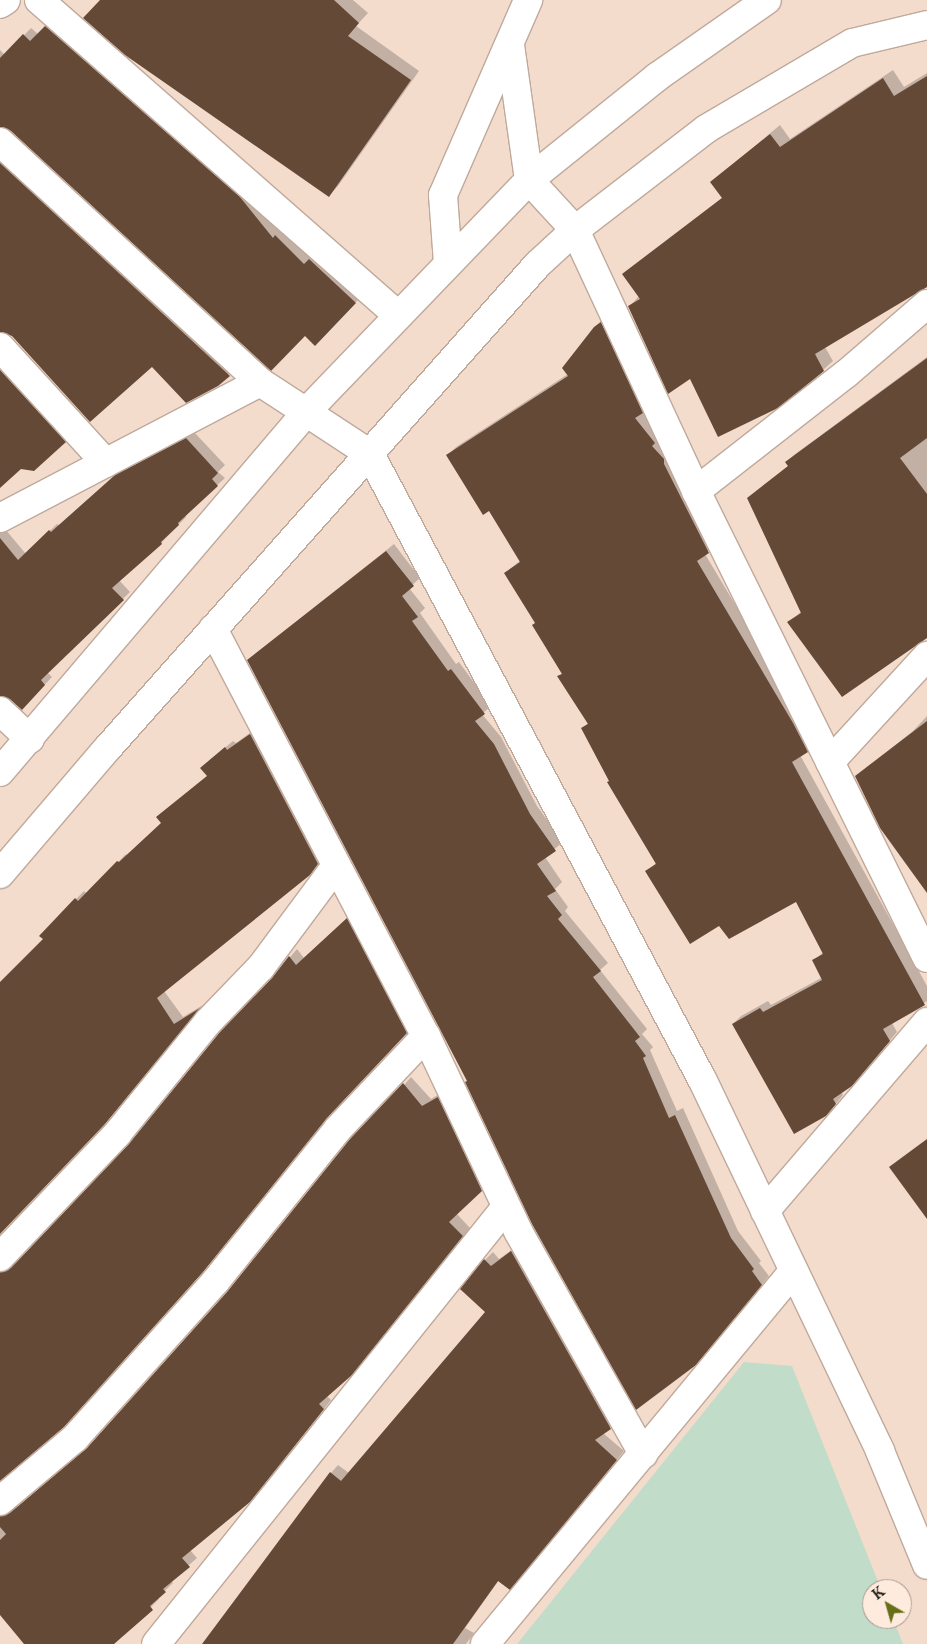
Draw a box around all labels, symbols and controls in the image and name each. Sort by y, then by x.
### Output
north arrow [862,1579,912,1629]
text: K [868,1582,888,1604]

